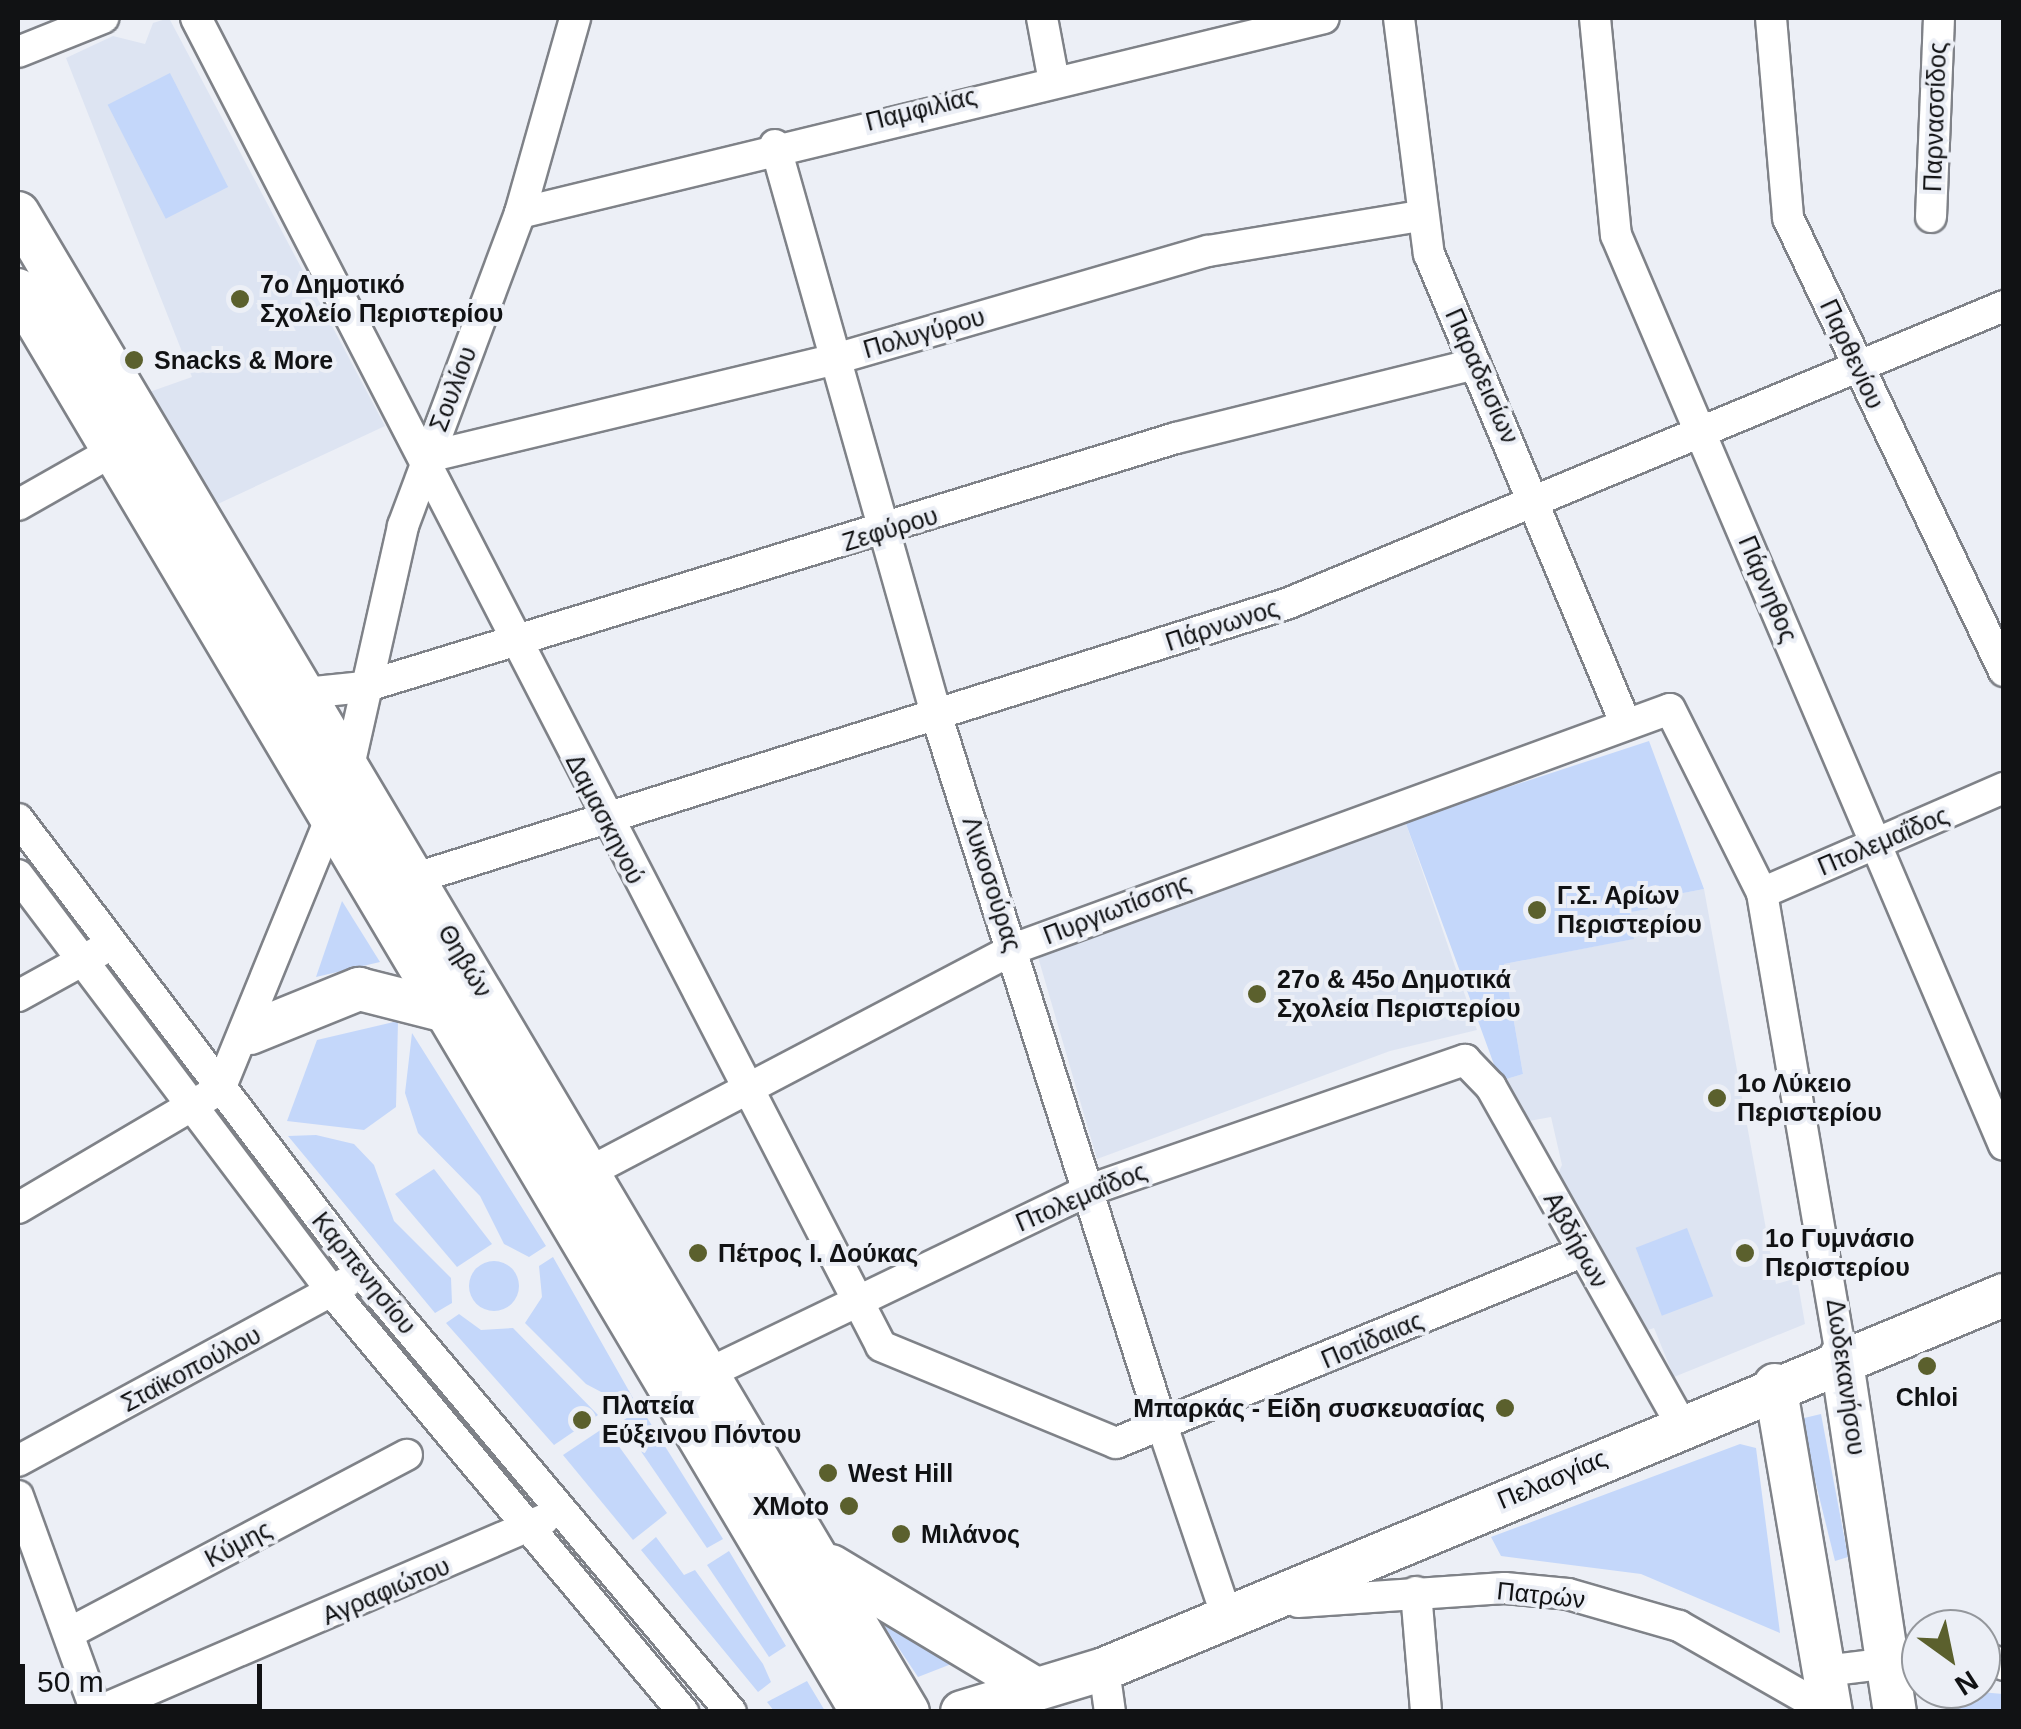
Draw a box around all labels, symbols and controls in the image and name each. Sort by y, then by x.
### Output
street label: Παρνασσίδος [1917,42,1953,192]
street label: Παμφιλίας [862,81,980,137]
place label: 7ο Δημοτικό Σχολείο Περιστερίου [260,270,503,329]
marker: 7ο Δημοτικό Σχολείο Περιστερίου [229,288,251,310]
street label: Παρθενίου [1814,294,1890,414]
street label: Πολυγύρου [860,301,988,365]
street label: Παραδεισίων [1439,304,1525,448]
street label: Σουλίου [423,342,483,436]
place label: Snacks & More [154,345,333,375]
marker: Snacks & More [123,349,145,371]
street label: Ζεφύρου [839,500,941,558]
street label: Πάρνηθος [1732,531,1804,647]
street label: Πάρνωνος [1162,593,1282,657]
street label: Δαμασκηνού [559,749,651,889]
street label: Πτολεμαΐδος [1813,800,1953,882]
street label: Λυκοσούρας [956,813,1028,955]
street label: Πυργιωτίσσης [1039,867,1195,951]
place label: Γ.Σ. Αρίων Περιστερίου [1557,881,1702,940]
marker: Γ.Σ. Αρίων Περιστερίου [1526,899,1548,921]
street label: Θηβών [432,919,498,1003]
place label: 27ο & 45ο Δημοτικά Σχολεία Περιστερίου [1277,965,1520,1024]
marker: 27ο & 45ο Δημοτικά Σχολεία Περιστερίου [1246,983,1268,1005]
place label: 1ο Λύκειο Περιστερίου [1737,1069,1882,1128]
marker: 1ο Λύκειο Περιστερίου [1706,1087,1728,1109]
street label: Πτολεμαΐδος [1011,1156,1151,1238]
street label: Αβδήρων [1537,1187,1615,1293]
street label: Καρπενησίου [306,1206,422,1340]
place label: 1ο Γυμνάσιο Περιστερίου [1765,1224,1915,1283]
place label: Πέτρος Ι. Δούκας [718,1238,919,1268]
marker: Πέτρος Ι. Δούκας [687,1242,709,1264]
marker: 1ο Γυμνάσιο Περιστερίου [1734,1242,1756,1264]
street label: Δωδεκανήσου [1820,1297,1872,1457]
street label: Ποτίδαιας [1317,1305,1427,1375]
street label: Σταϊκοπούλου [116,1320,266,1418]
marker: Chloi [1916,1355,1938,1377]
place label: Chloi [1896,1382,1958,1412]
place label: Πλατεία Εύξεινου Πόντου [602,1391,801,1450]
place label: Μπαρκάς - Είδη συσκευασίας [1133,1393,1485,1423]
marker: Μπαρκάς - Είδη συσκευασίας [1494,1397,1516,1419]
marker: Πλατεία Εύξεινου Πόντου [571,1409,593,1431]
street label: Πελασγίας [1493,1443,1611,1515]
place label: West Hill [848,1458,953,1488]
marker: West Hill [817,1462,839,1484]
place label: XMoto [753,1491,829,1521]
marker: XMoto [838,1495,860,1517]
street label: Κύμης [200,1514,276,1574]
place label: Μιλάνος [921,1519,1020,1549]
marker: Μιλάνος [890,1523,912,1545]
street label: Αγραφιώτου [318,1551,454,1631]
street label: Πατρών [1495,1575,1587,1615]
north arrow [1901,1609,2001,1709]
scale bar [25,1644,268,1706]
text: N [1950,1664,1983,1701]
text: 50 m [37,1665,104,1698]

